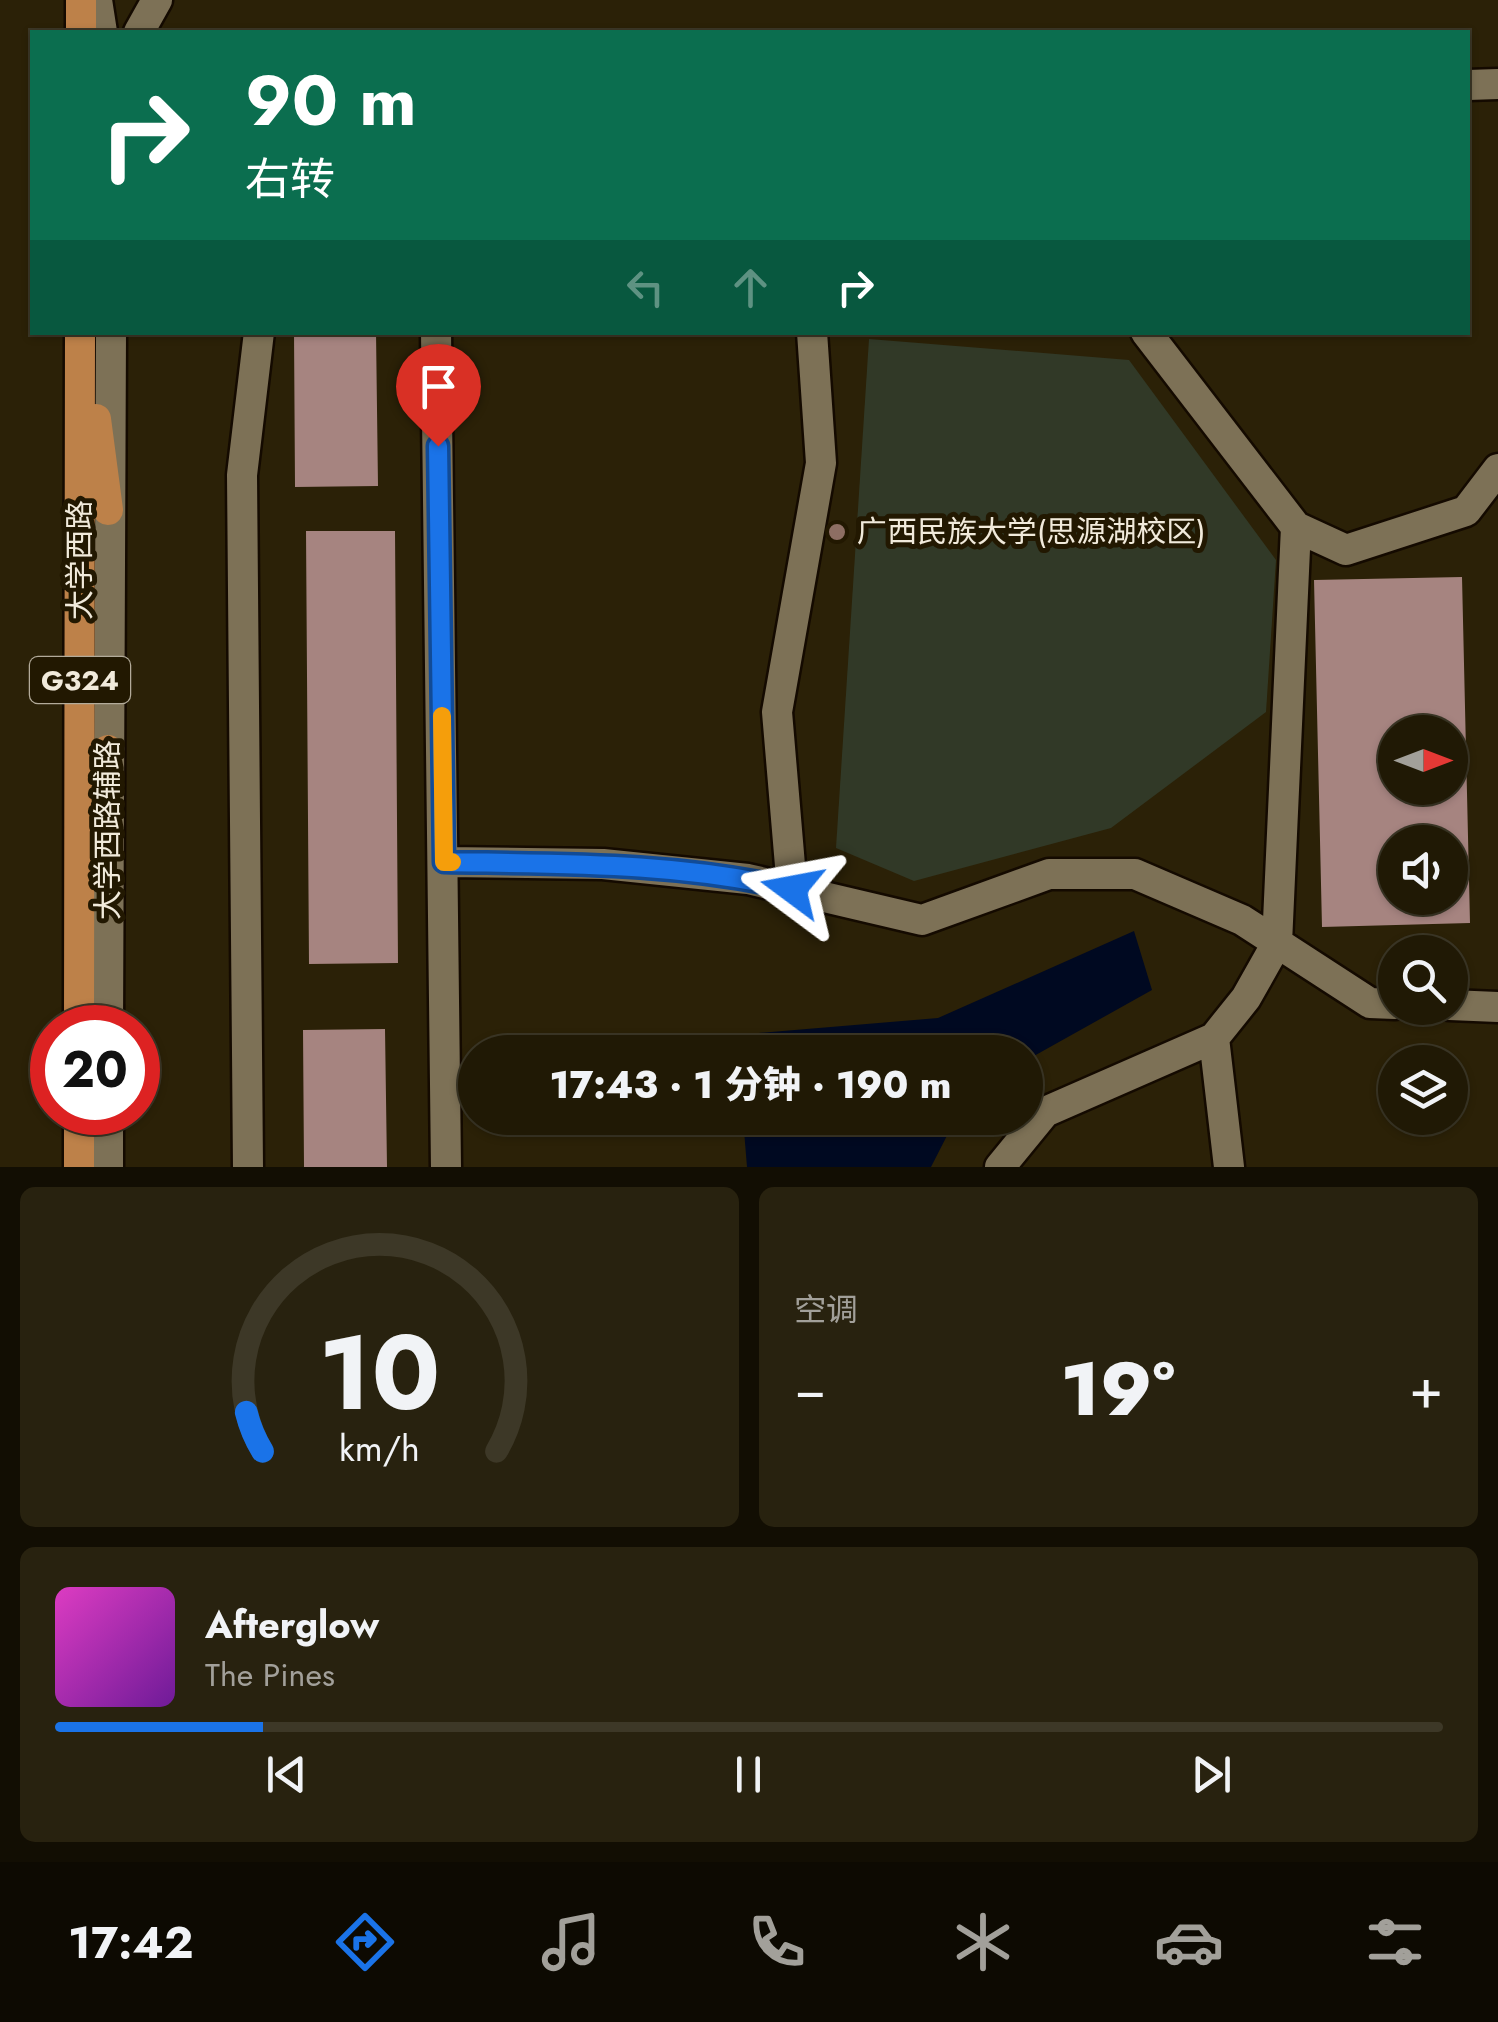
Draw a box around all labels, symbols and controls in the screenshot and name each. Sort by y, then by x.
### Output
text: 90 m [245,50,417,151]
icon: right [80,70,210,200]
text: 右转 [245,147,335,212]
icon: left [618,260,673,315]
icon: ahead [723,260,778,315]
icon: right [828,260,883,315]
pin [396,344,481,447]
icon: arrive [411,359,466,414]
street label: 大学西路 [58,500,101,620]
place label: 广西民族大学(思源湖校区) [857,510,1206,553]
marker: 广西民族大学(思源湖校区) [826,521,848,543]
road number: G324 [30,657,130,703]
north arrow [1378,715,1468,805]
map controls [1378,715,1468,1135]
street label: 大学西路辅路 [86,740,129,920]
button: sound [1378,825,1468,915]
position arrow [740,837,844,941]
button: search [1378,935,1468,1025]
speed limit sign: 20 [30,1005,160,1135]
button: layers [1378,1045,1468,1135]
text: 17:43 · 1 分钟 · 190 m [549,1057,952,1112]
text: 空调 [794,1287,858,1333]
text: 10 [319,1298,440,1448]
text: 19° [1061,1335,1175,1443]
text: − [794,1349,826,1429]
text: + [1409,1349,1443,1429]
text: km/h [339,1423,420,1474]
text: Afterglow [205,1597,379,1652]
text: The Pines [205,1652,335,1698]
icon: previous [259,1747,314,1802]
icon: pause [721,1747,776,1802]
icon: next [1184,1747,1239,1802]
icon: directions [330,1907,400,1977]
icon: music [536,1907,606,1977]
icon: phone [742,1907,812,1977]
icon: climate [948,1907,1018,1977]
icon: car [1154,1907,1224,1977]
icon: filters [1360,1907,1430,1977]
text: 17:42 [68,1910,194,1975]

